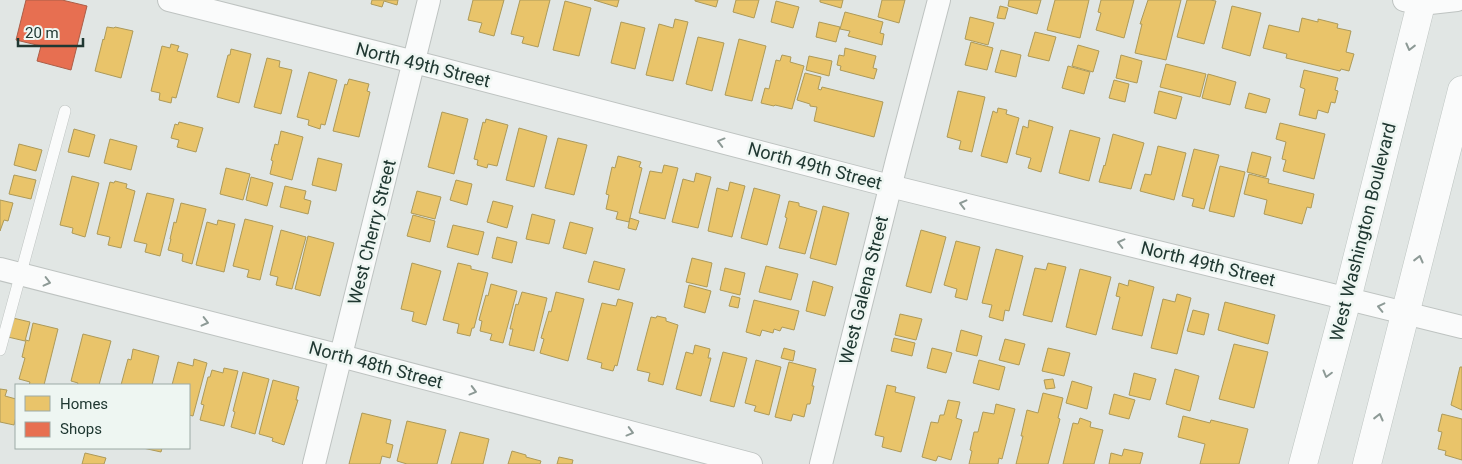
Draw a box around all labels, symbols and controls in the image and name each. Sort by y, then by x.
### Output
scale bar [18,15,82,47]
text: 20 m [25,24,59,42]
street label: North 49th Street [354,38,493,91]
one-way arrow [1405,43,1416,52]
street label: West Washington Boulevard [1325,121,1400,343]
one-way arrow [717,137,726,148]
street label: North 49th Street [746,138,885,194]
street label: West Cherry Street [343,157,400,307]
one-way arrow [959,199,968,210]
street label: West Galena Street [835,213,892,366]
street label: North 49th Street [1139,237,1278,290]
one-way arrow [1116,238,1125,249]
one-way arrow [1413,255,1424,264]
one-way arrow [43,276,51,287]
one-way arrow [1376,302,1385,313]
one-way arrow [200,316,209,327]
street label: North 48th Street [307,337,446,393]
one-way arrow [1322,370,1333,379]
legend [15,384,190,449]
one-way arrow [469,385,478,396]
text: Homes [60,395,108,413]
one-way arrow [1373,412,1384,421]
text: Shops [60,420,102,438]
one-way arrow [626,426,635,437]

